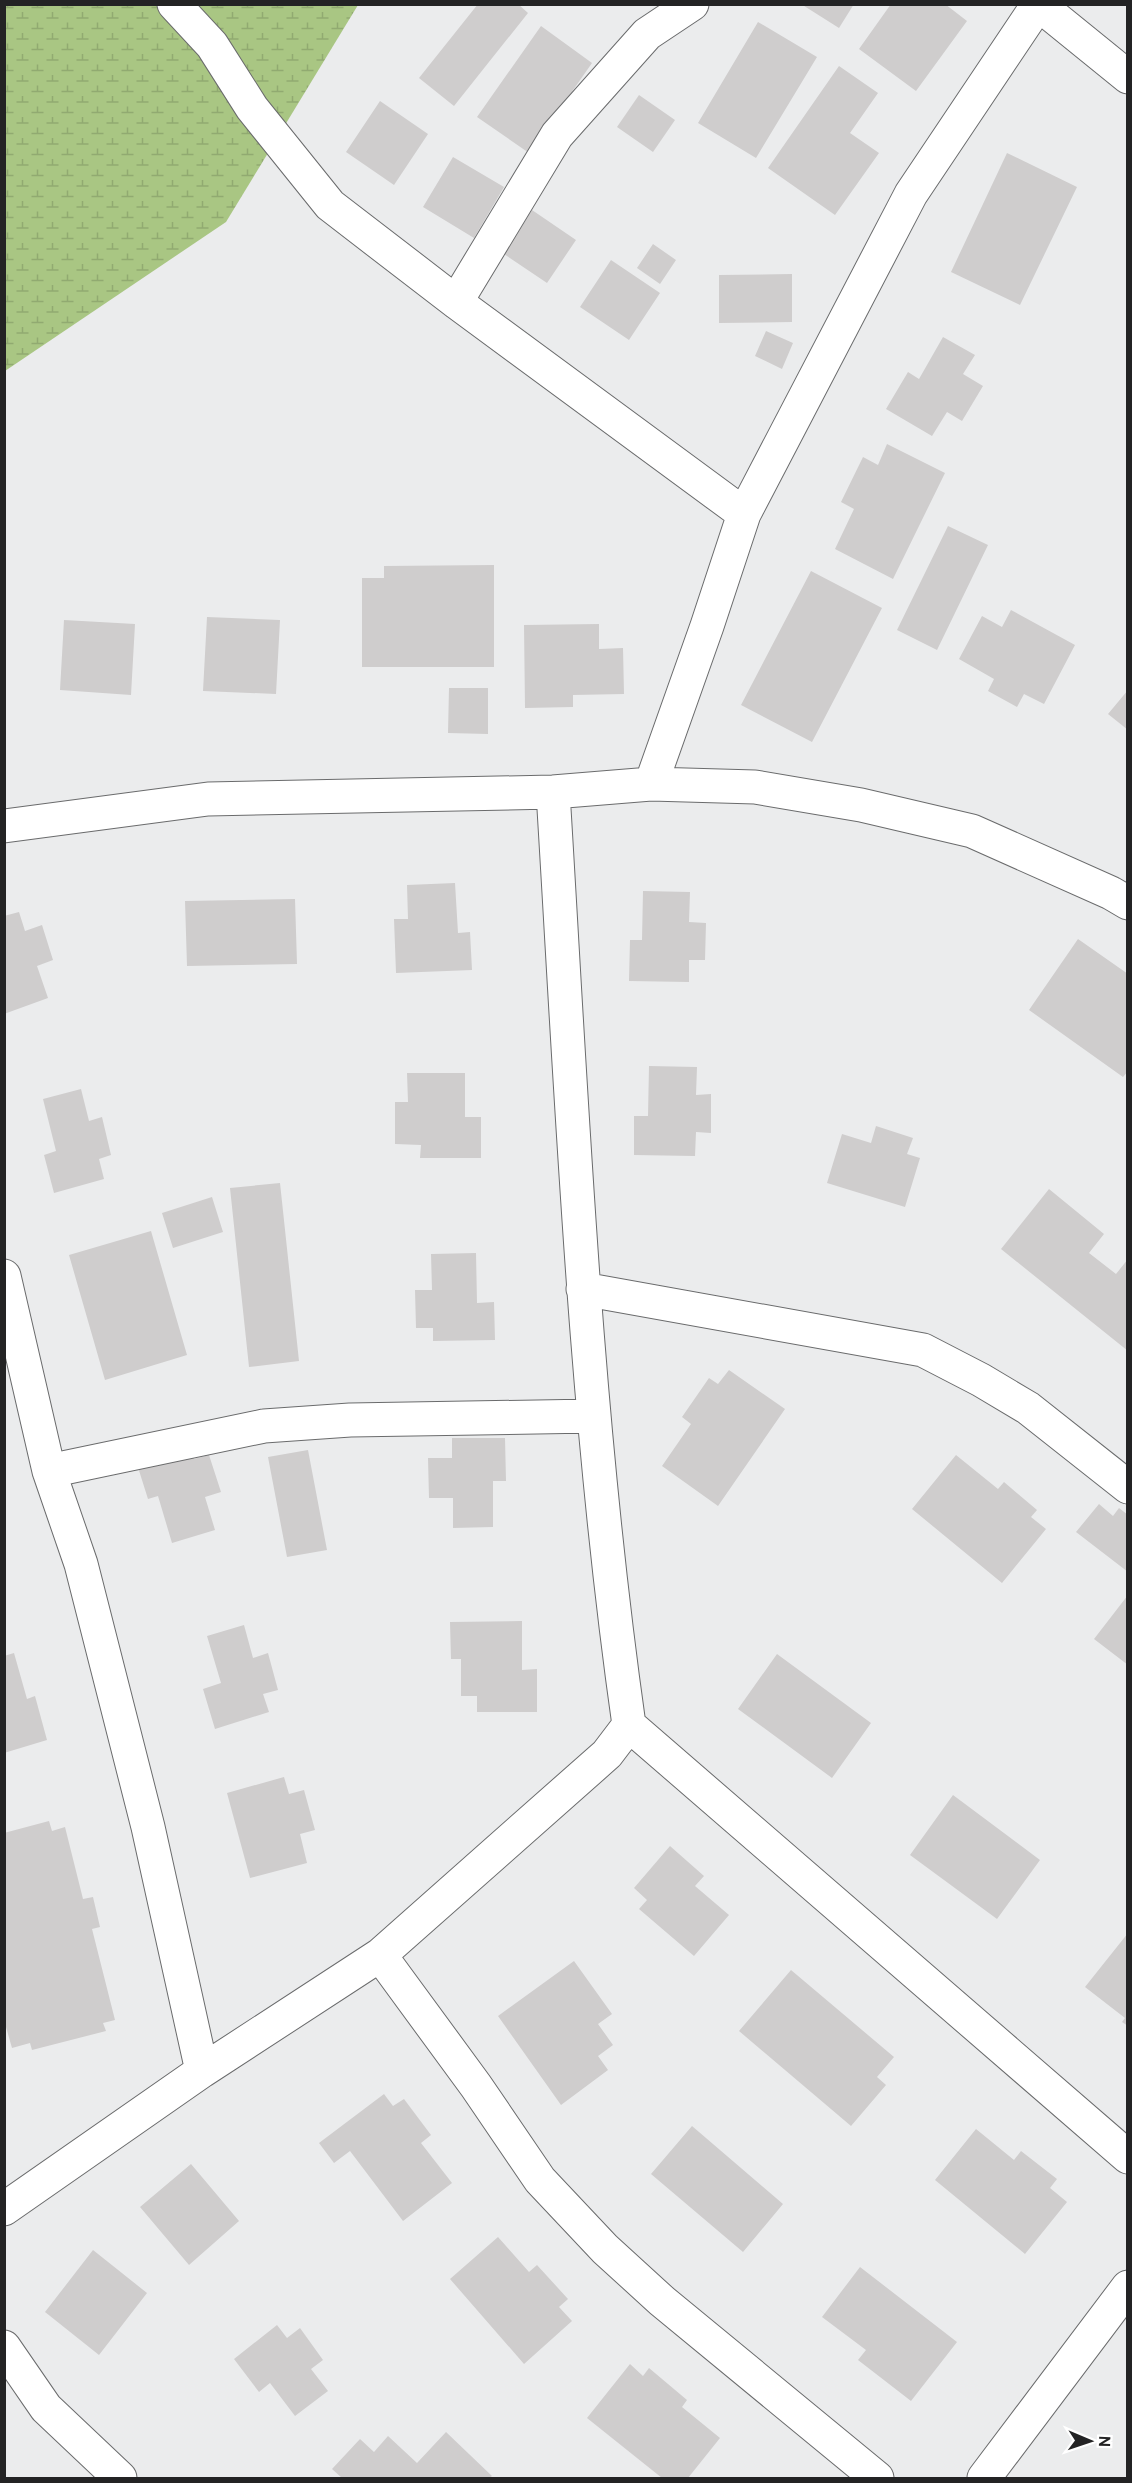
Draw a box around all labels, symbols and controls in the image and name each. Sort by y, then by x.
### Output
north arrow [1060,2411,1120,2471]
text: N [1093,2435,1113,2448]

